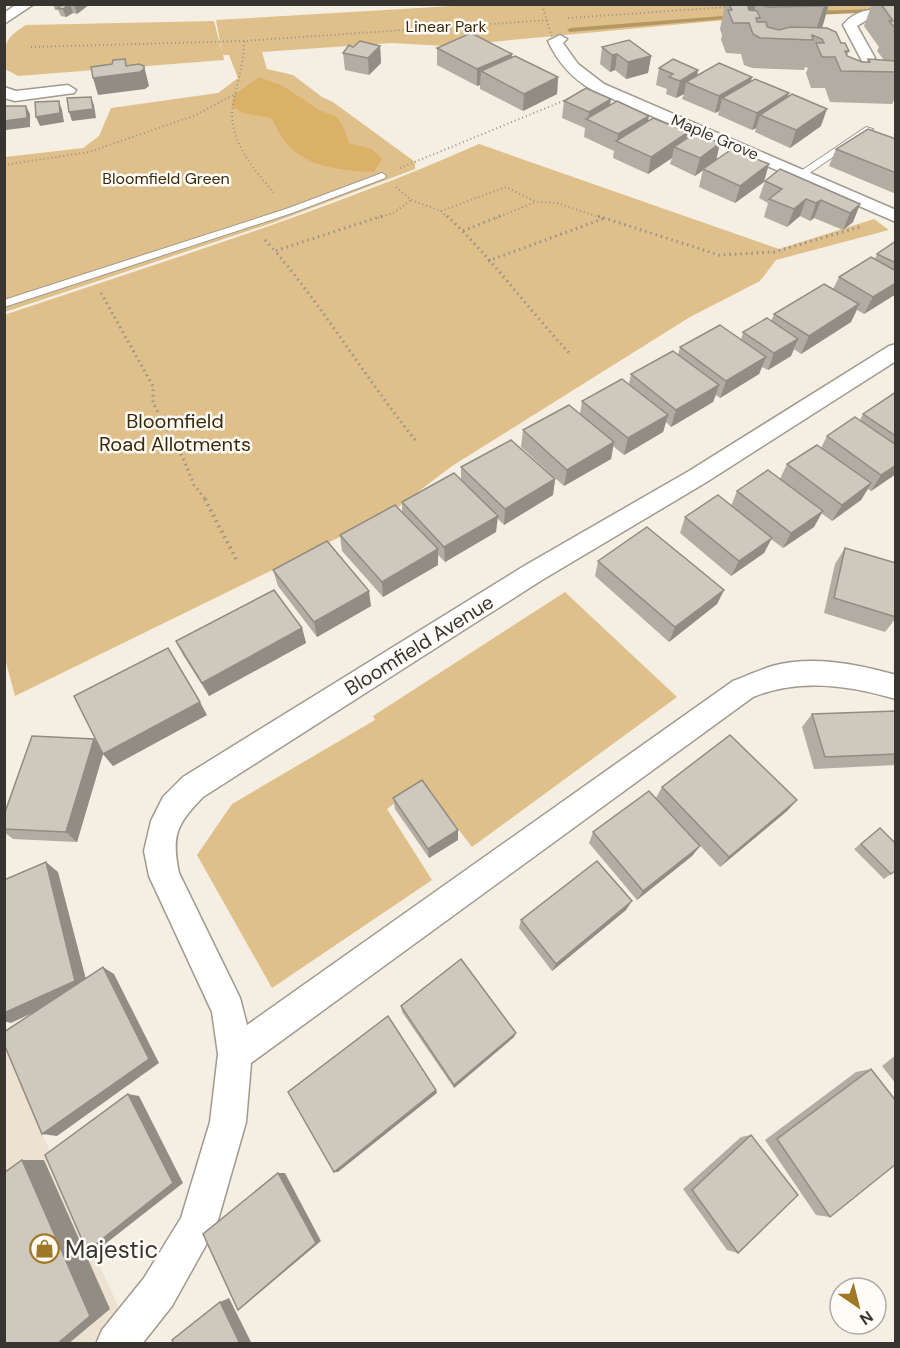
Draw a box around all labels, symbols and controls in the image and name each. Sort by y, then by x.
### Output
park label: Linear Park [405,16,487,37]
street label: Maple Grove [668,109,762,165]
park label: Bloomfield Green [102,168,230,189]
park label: Bloomfield Road Allotments [99,408,251,457]
street label: Bloomfield Avenue [340,589,498,701]
shop icon: Majestic [28,1233,60,1265]
place label: Majestic [65,1234,158,1265]
north arrow [828,1276,888,1336]
text: N [856,1306,877,1330]

